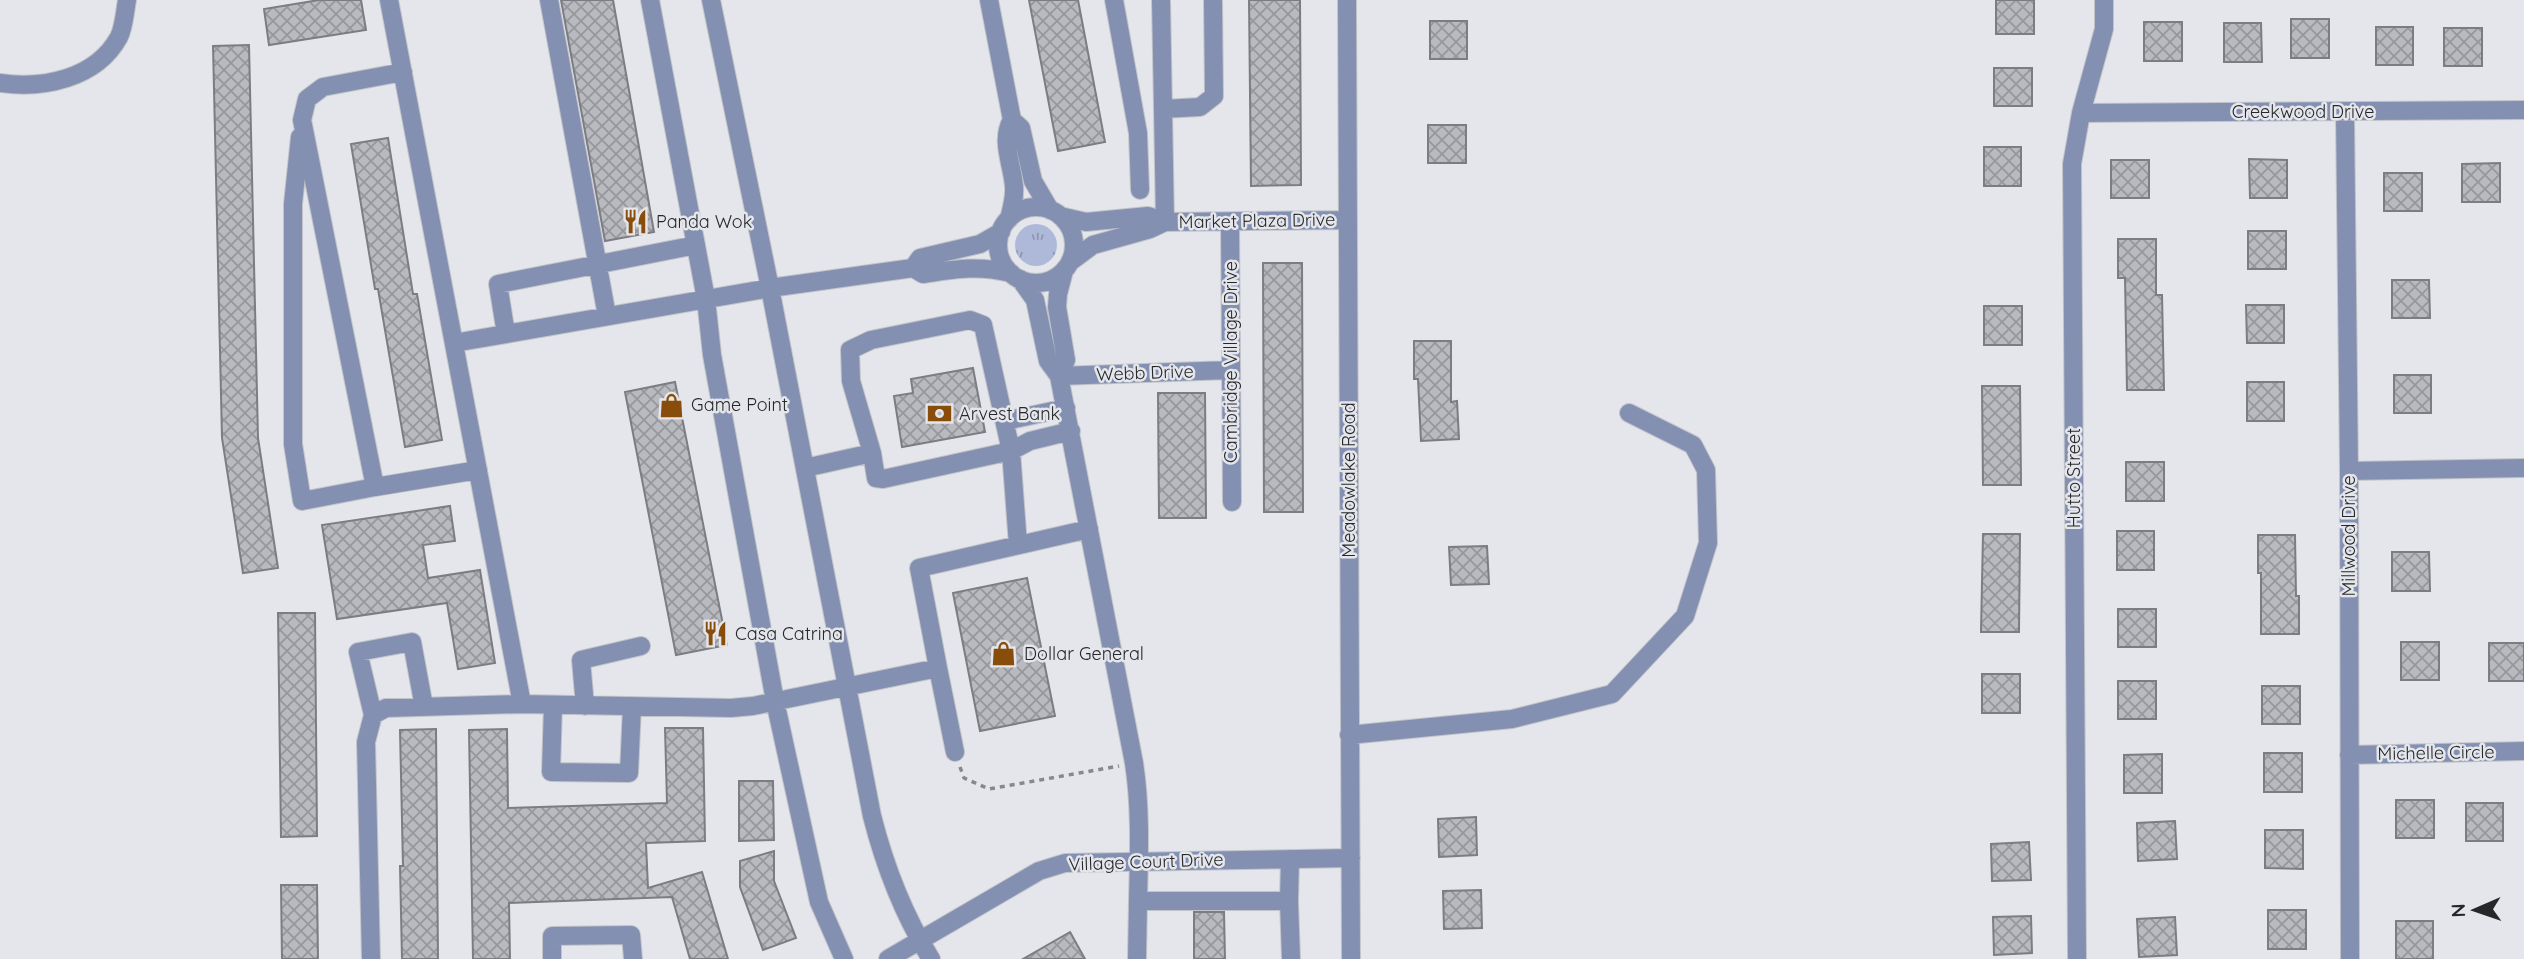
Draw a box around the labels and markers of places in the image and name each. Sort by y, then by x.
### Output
restaurant icon: Panda Wok [622,208,650,236]
place label: Panda Wok [656,210,752,233]
shop icon: Game Point [657,391,685,419]
place label: Game Point [691,393,788,416]
bank icon: Arvest Bank [925,400,953,428]
place label: Arvest Bank [959,402,1060,425]
restaurant icon: Casa Catrina [701,620,729,648]
place label: Casa Catrina [735,622,843,645]
shop icon: Dollar General [990,640,1018,668]
place label: Dollar General [1024,642,1144,665]

